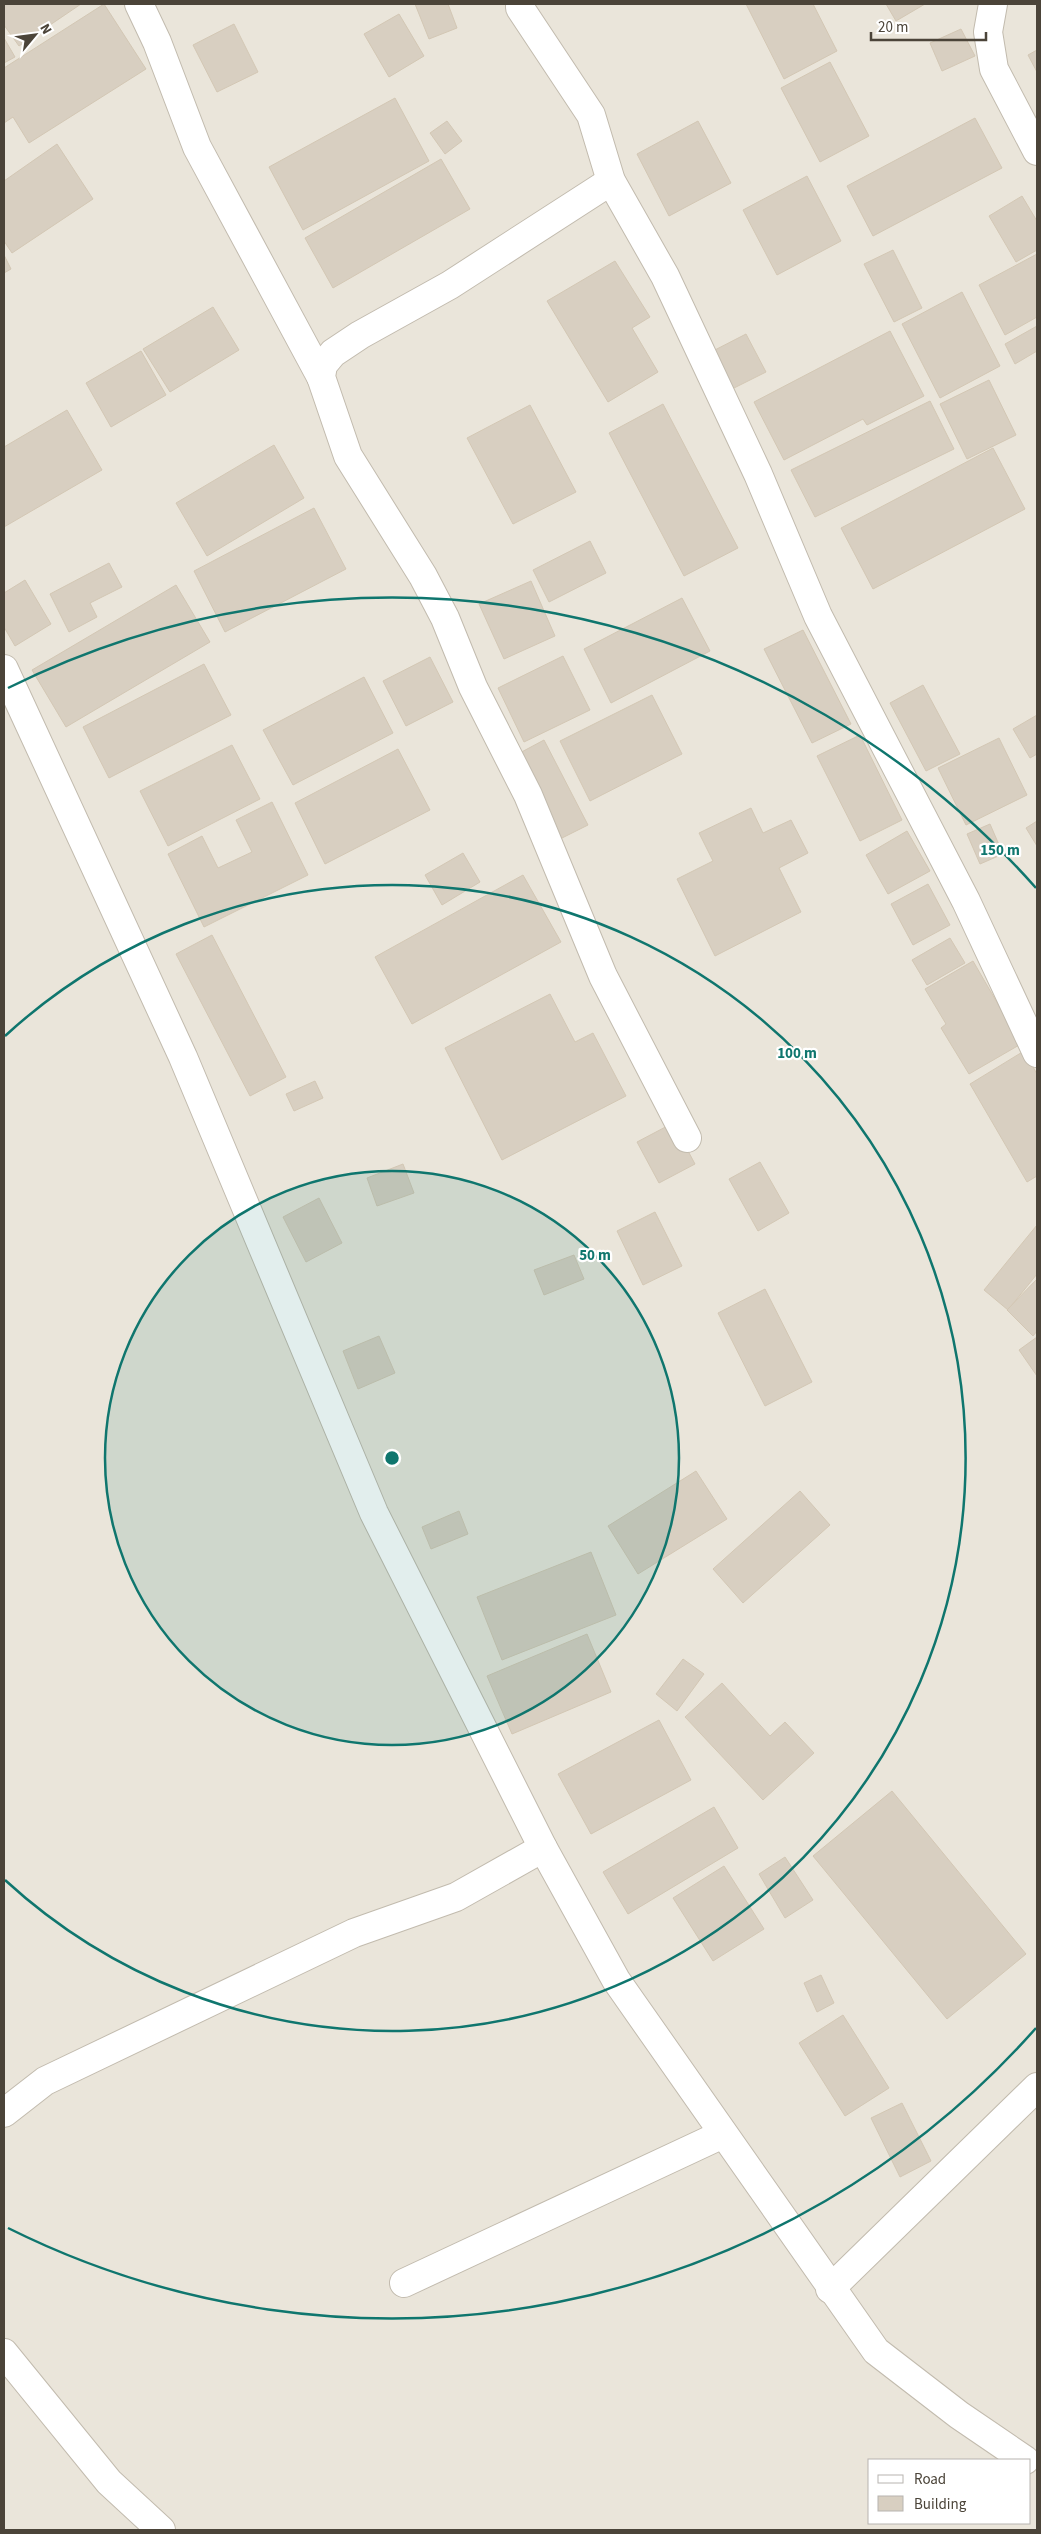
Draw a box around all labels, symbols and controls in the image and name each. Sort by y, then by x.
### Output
north arrow [10,10,60,60]
scale bar [871,10,986,42]
text: 20 m [878,17,908,38]
text: N [34,20,56,38]
text: 150 m [980,840,1020,861]
text: 100 m [777,1043,817,1064]
text: 50 m [579,1245,611,1266]
centre of rings [383,1449,401,1467]
legend [868,2459,1031,2524]
text: Road [914,2469,946,2490]
text: Building [914,2494,967,2515]

